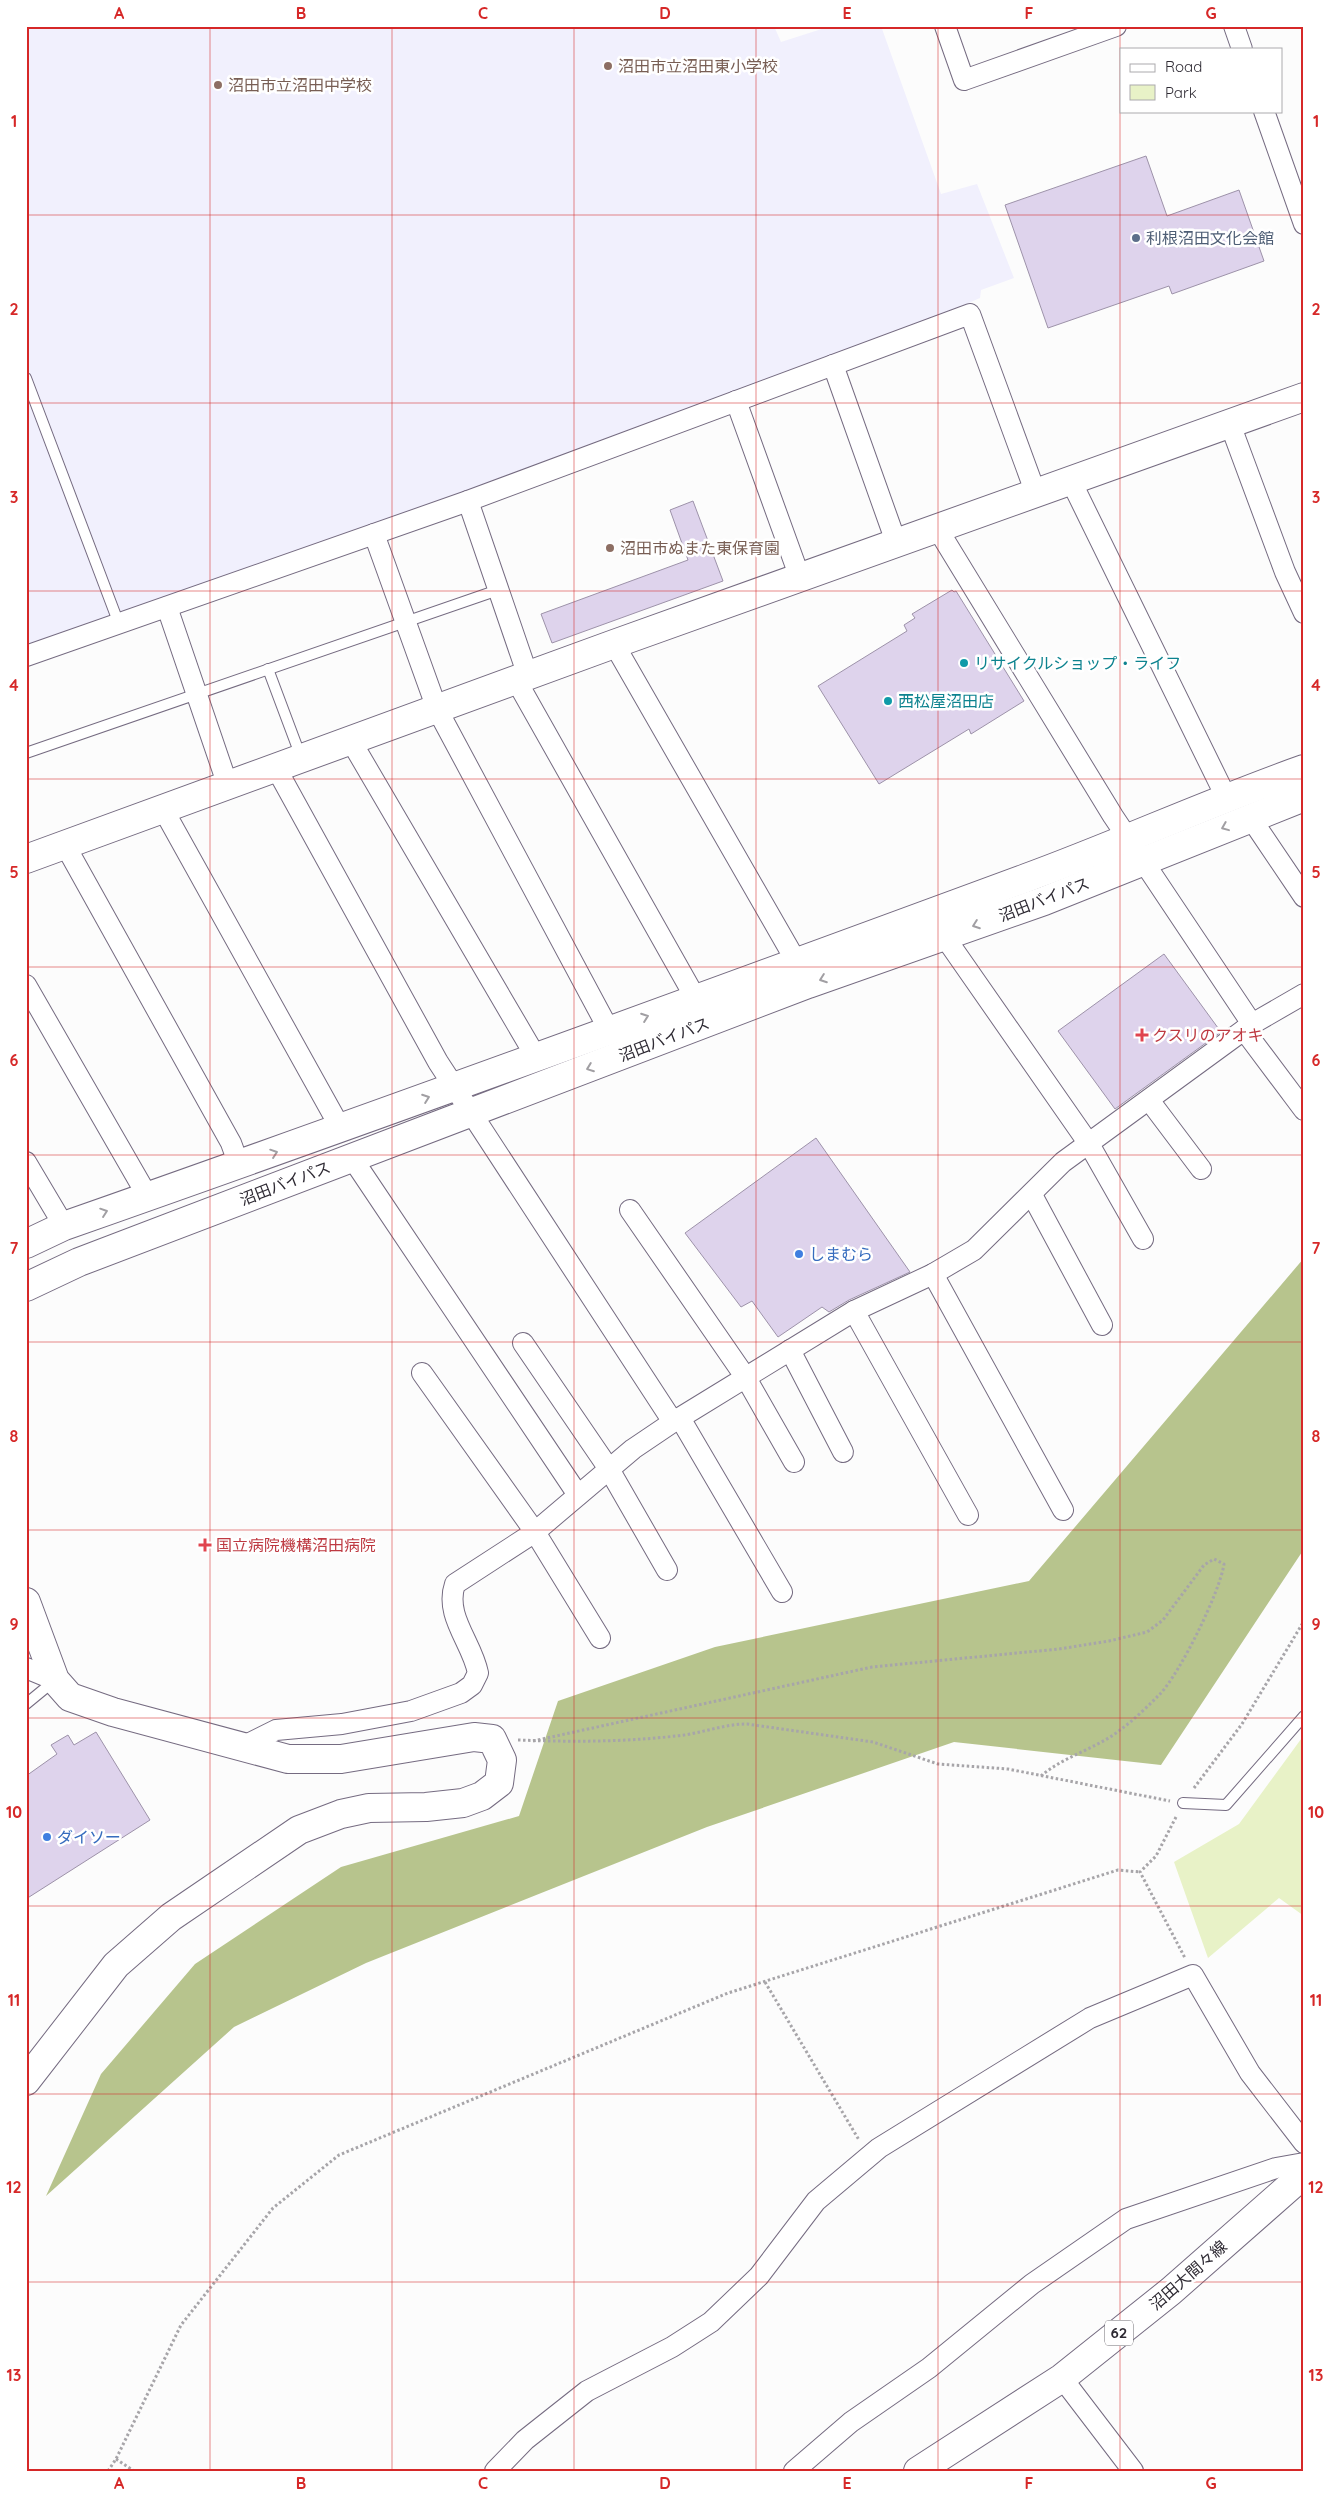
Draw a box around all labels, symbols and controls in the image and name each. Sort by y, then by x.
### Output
text: A [114,3,125,23]
text: B [296,3,306,23]
text: C [478,3,488,23]
text: D [659,3,671,23]
text: E [842,3,852,23]
text: F [1025,3,1034,23]
text: G [1205,3,1217,23]
legend [1120,48,1282,112]
place label: 沼田市立沼田東小学校 [618,56,778,76]
text: Road [1165,57,1202,76]
marker: 沼田市立沼田東小学校 [602,60,614,72]
place label: 沼田市立沼田中学校 [228,75,372,95]
marker: 沼田市立沼田中学校 [212,79,224,91]
text: Park [1165,83,1197,102]
text: 1 [11,111,17,131]
text: 1 [1313,111,1319,131]
place label: 利根沼田文化会館 [1146,228,1274,248]
marker: 利根沼田文化会館 [1130,232,1142,244]
text: 2 [9,299,19,319]
text: 2 [1311,299,1321,319]
text: 3 [10,487,18,507]
text: 3 [1312,487,1320,507]
place label: 沼田市ぬまた東保育園 [620,538,780,558]
marker: 沼田市ぬまた東保育園 [604,542,616,554]
place label: リサイクルショップ・ライフ [974,653,1181,673]
marker: リサイクルショップ・ライフ [958,657,970,669]
text: 4 [9,675,19,695]
text: 4 [1311,675,1321,695]
place label: 西松屋沼田店 [898,691,994,711]
marker: 西松屋沼田店 [882,695,894,707]
one-way arrow [1222,821,1230,831]
text: 5 [9,862,19,882]
text: 5 [1311,862,1321,882]
street label: 沼田バイパス [996,873,1092,925]
one-way arrow [973,919,981,929]
one-way arrow [820,973,828,983]
street label: 沼田バイパス [616,1013,712,1065]
one-way arrow [640,1013,648,1023]
place label: クスリのアオキ [1152,1025,1264,1045]
marker: クスリのアオキ [1136,1029,1148,1041]
text: 6 [10,1050,19,1070]
text: 6 [1312,1050,1321,1070]
one-way arrow [586,1062,594,1072]
one-way arrow [422,1094,430,1104]
one-way arrow [269,1149,277,1159]
street label: 沼田バイパス [237,1157,333,1209]
one-way arrow [99,1208,107,1218]
text: 7 [10,1238,19,1258]
text: 7 [1312,1238,1321,1258]
place label: しまむら [809,1244,873,1264]
marker: しまむら [793,1248,805,1260]
text: 8 [10,1426,19,1446]
text: 8 [1312,1426,1321,1446]
place label: 国立病院機構沼田病院 [216,1535,376,1555]
marker: 国立病院機構沼田病院 [198,1538,212,1552]
text: 9 [9,1614,19,1634]
text: 9 [1311,1614,1321,1634]
text: 10 [6,1802,22,1822]
text: 10 [1308,1802,1324,1822]
place label: ダイソー [57,1827,121,1847]
marker: ダイソー [41,1831,53,1843]
text: 11 [8,1990,20,2010]
text: 11 [1310,1990,1322,2010]
text: 12 [6,2177,22,2197]
text: 12 [1308,2177,1324,2197]
street label: 沼田大間々線 [1145,2236,1231,2314]
road number: 62 [1105,2320,1133,2346]
text: 13 [7,2365,21,2385]
text: 13 [1309,2365,1323,2385]
text: A [114,2473,125,2493]
text: B [296,2473,306,2493]
text: C [478,2473,488,2493]
text: D [659,2473,671,2493]
text: E [842,2473,852,2493]
text: F [1025,2473,1034,2493]
text: G [1205,2473,1217,2493]

